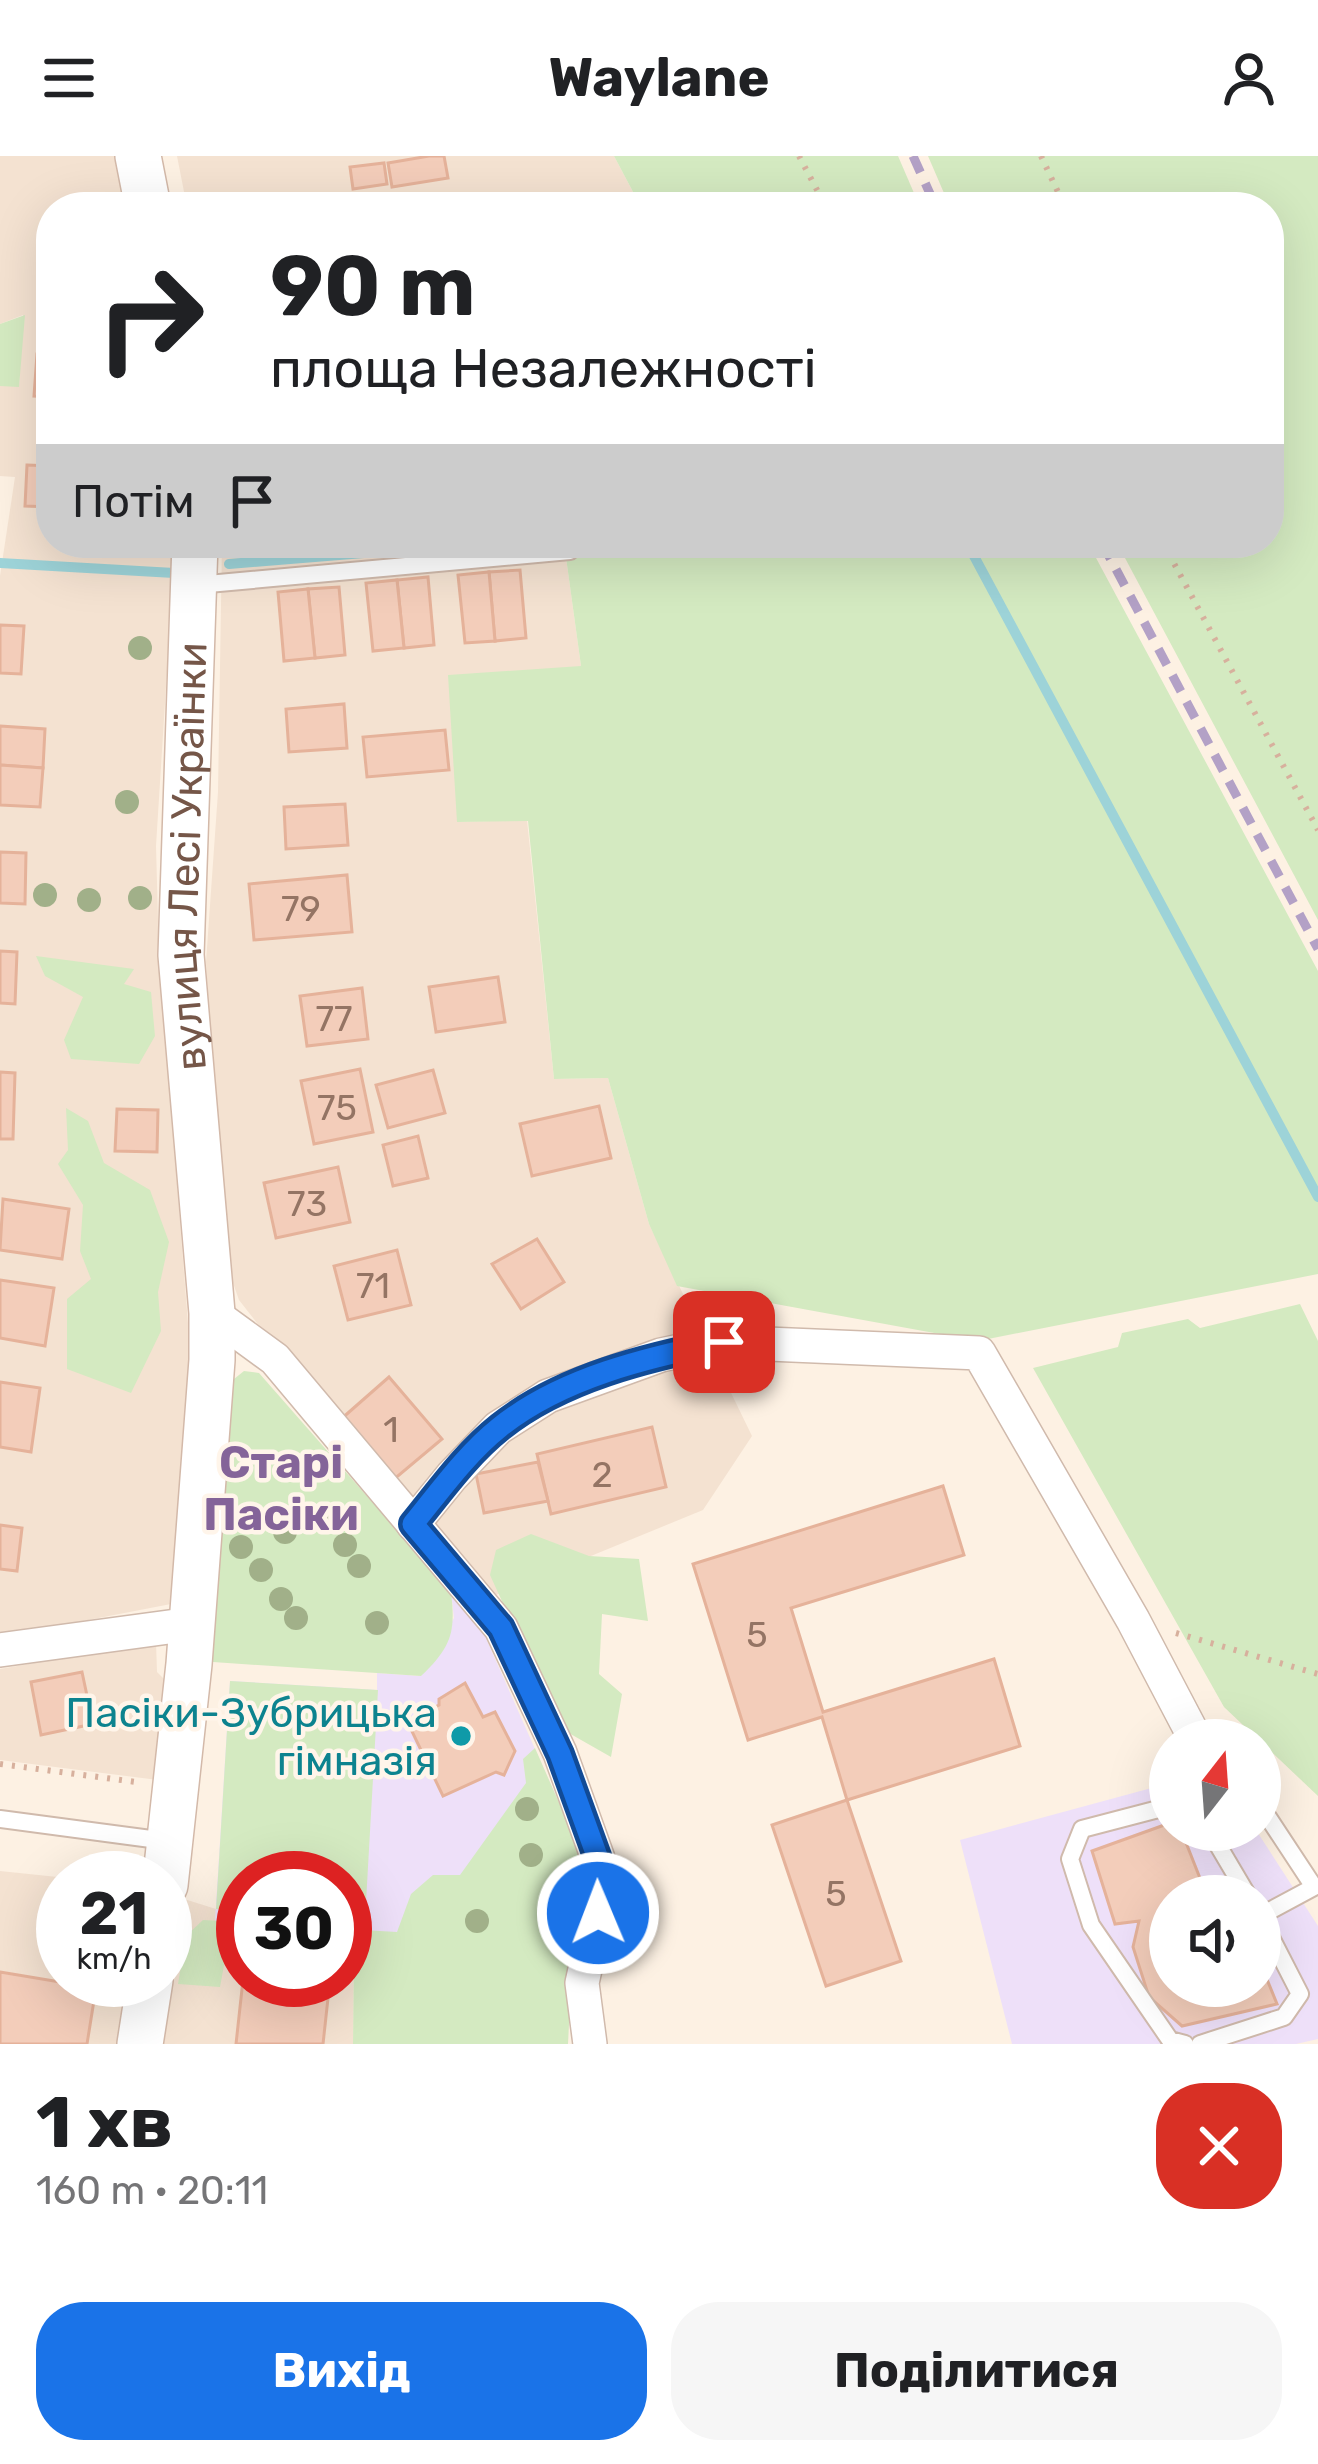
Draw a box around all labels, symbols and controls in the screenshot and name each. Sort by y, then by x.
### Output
icon: menu [36,45,102,111]
icon: person [1216,45,1282,111]
text: Waylane [548,46,770,110]
text: 90 m [270,236,476,336]
icon: right [72,240,228,396]
text: площа Незалежності [270,337,817,401]
icon: arrive [219,468,285,534]
text: Потім [72,475,195,528]
street label: вулиця Лесі Українки [157,641,218,1073]
house number: 79 [281,887,321,930]
house number: 77 [316,997,352,1040]
house number: 75 [317,1086,357,1129]
house number: 73 [287,1182,327,1225]
house number: 71 [356,1264,390,1307]
pin [673,1291,775,1393]
icon: arrive [691,1309,757,1375]
house number: 1 [383,1408,399,1451]
district label: Старі Пасіки [203,1436,359,1541]
house number: 2 [591,1453,613,1496]
house number: 5 [746,1613,768,1656]
place label: Пасіки-Зубрицька гімназія [65,1688,437,1786]
north arrow [1149,1719,1281,1851]
map controls [1149,1719,1281,2007]
marker: Пасіки-Зубрицька гімназія [448,1723,474,1749]
position arrow [535,1850,661,1976]
speed limit sign: 30 [216,1851,372,2007]
house number: 5 [825,1872,847,1915]
button: sound [1149,1875,1281,2007]
text: 21 [80,1878,148,1949]
text: km/h [77,1941,151,1977]
text: 1 хв [36,2080,173,2165]
button: close [1156,2083,1282,2209]
text: 160 m · 20:11 [36,2168,268,2214]
button: Вихід [36,2302,647,2440]
button: Поділитися [671,2302,1282,2440]

